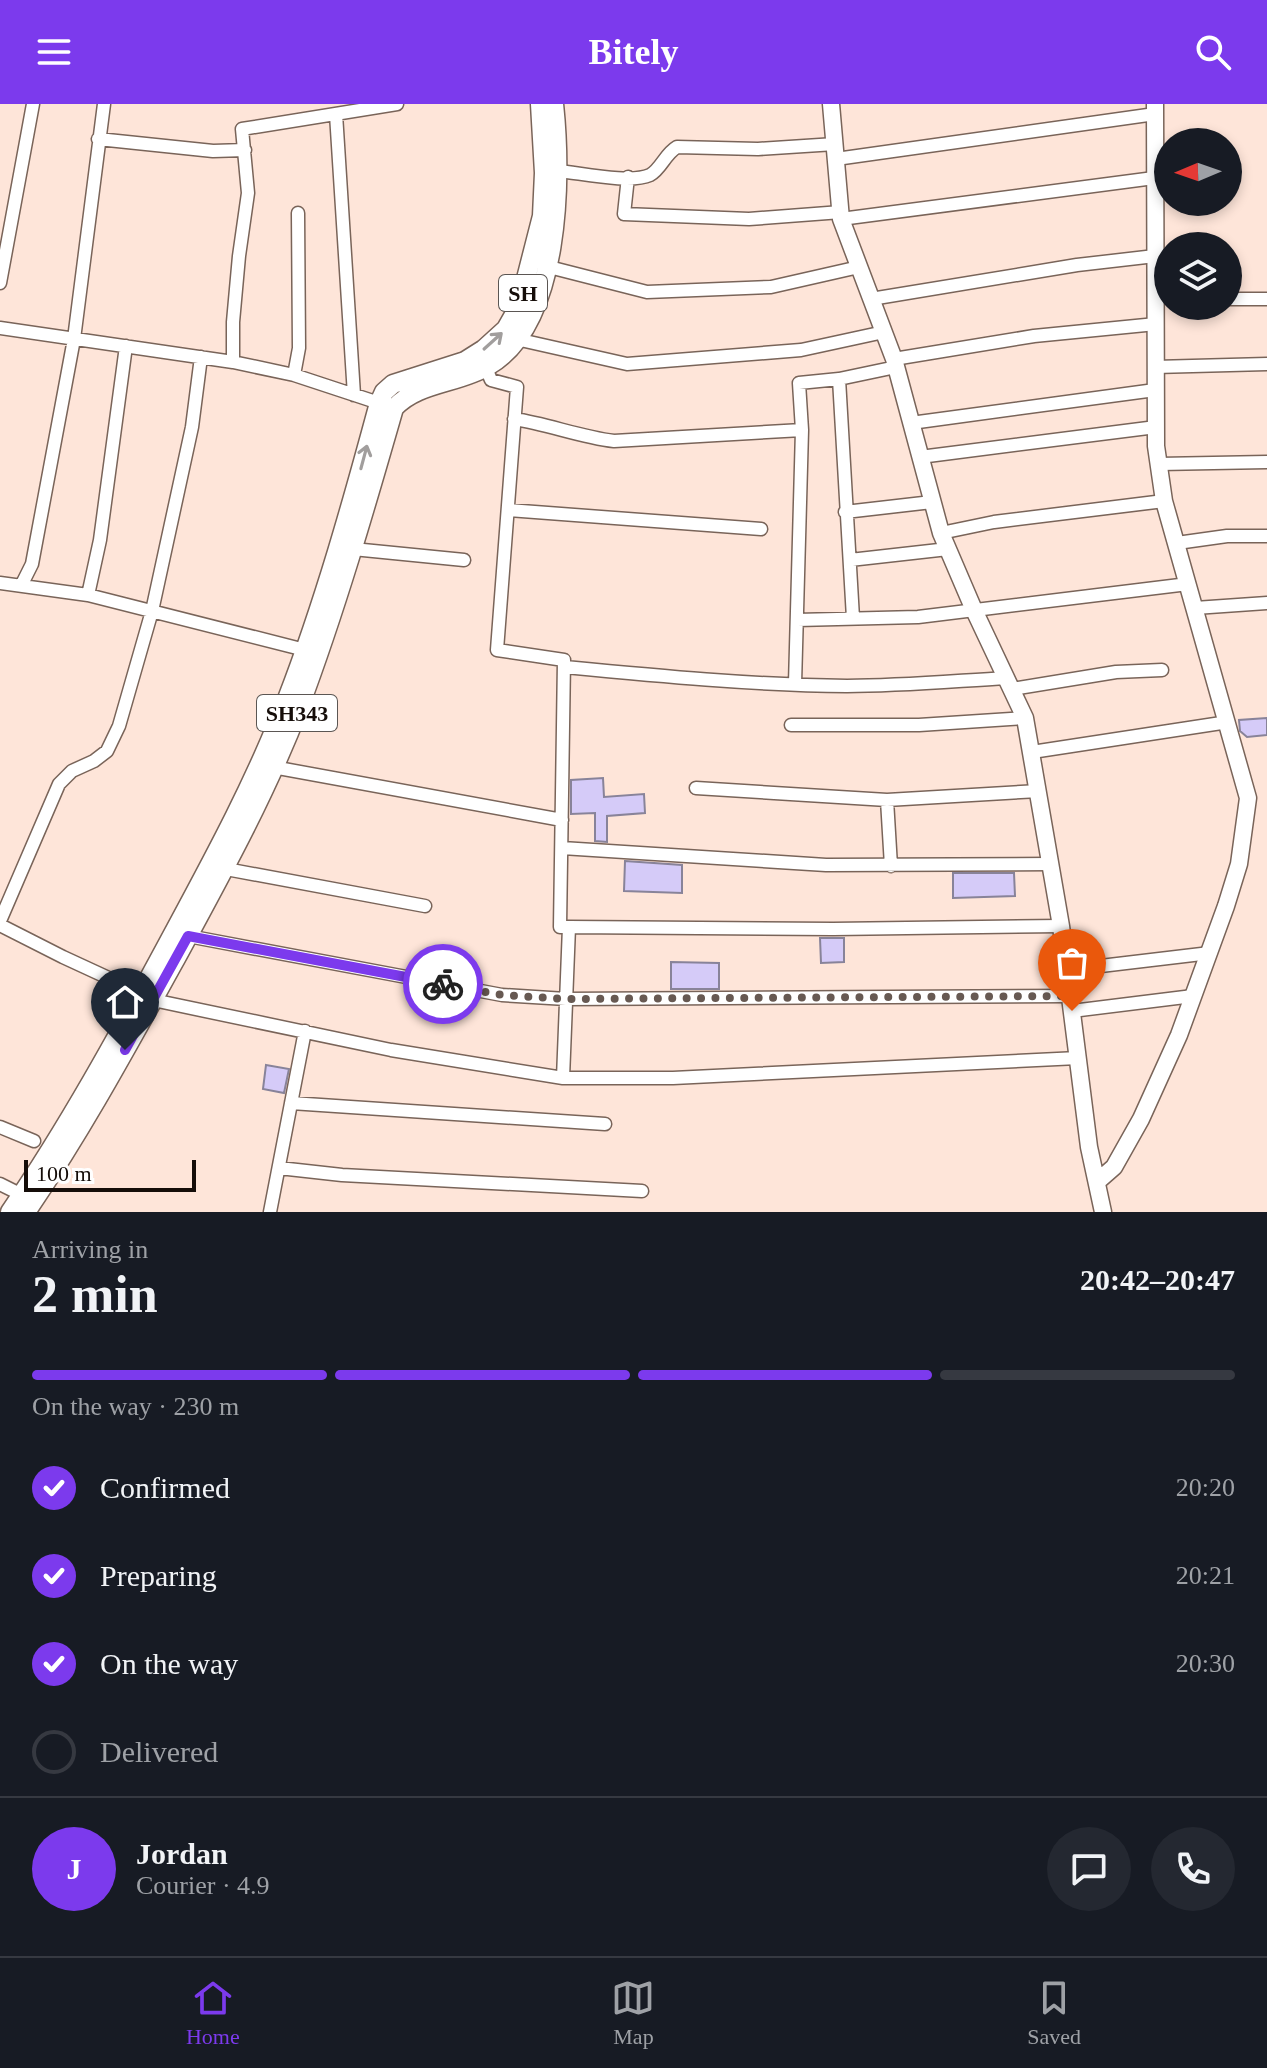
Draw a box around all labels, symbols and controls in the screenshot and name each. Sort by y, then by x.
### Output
icon: menu [32,30,76,74]
icon: search [1191,30,1235,74]
text: Bitely [589,32,678,72]
north arrow [1154,128,1242,216]
map controls [1154,128,1242,320]
button: layers [1154,232,1242,320]
road number: SH [499,275,547,311]
one-way arrow [482,332,502,350]
one-way arrow [357,445,372,471]
road number: SH343 [257,695,337,731]
pin [1038,929,1106,1011]
icon: bag [1050,941,1094,985]
courier [403,944,483,1024]
icon: bike [421,962,465,1006]
pin [91,968,159,1050]
icon: home [103,980,147,1024]
scale bar [24,1156,196,1192]
text: 100 m [36,1161,92,1186]
text: Arriving in [32,1235,148,1264]
text: 20:42–20:47 [1080,1263,1235,1296]
text: 2 min [32,1266,158,1323]
text: On the way · 230 m [32,1392,239,1421]
icon: check [32,1466,76,1510]
text: Confirmed [100,1471,230,1504]
text: 20:20 [1176,1473,1235,1502]
icon: check [32,1554,76,1598]
text: Preparing [100,1559,217,1592]
text: 20:21 [1176,1561,1235,1590]
icon: check [32,1642,76,1686]
text: On the way [100,1647,238,1680]
text: 20:30 [1176,1649,1235,1678]
text: Delivered [100,1735,218,1768]
button: chat [1047,1827,1131,1911]
button: phone [1151,1827,1235,1911]
text: Jordan [136,1837,228,1870]
text: J [67,1852,82,1885]
text: Courier · 4.9 [136,1871,270,1900]
tab: Home [186,1976,240,2050]
tab: Map [611,1976,655,2050]
tab: Saved [1027,1976,1081,2050]

